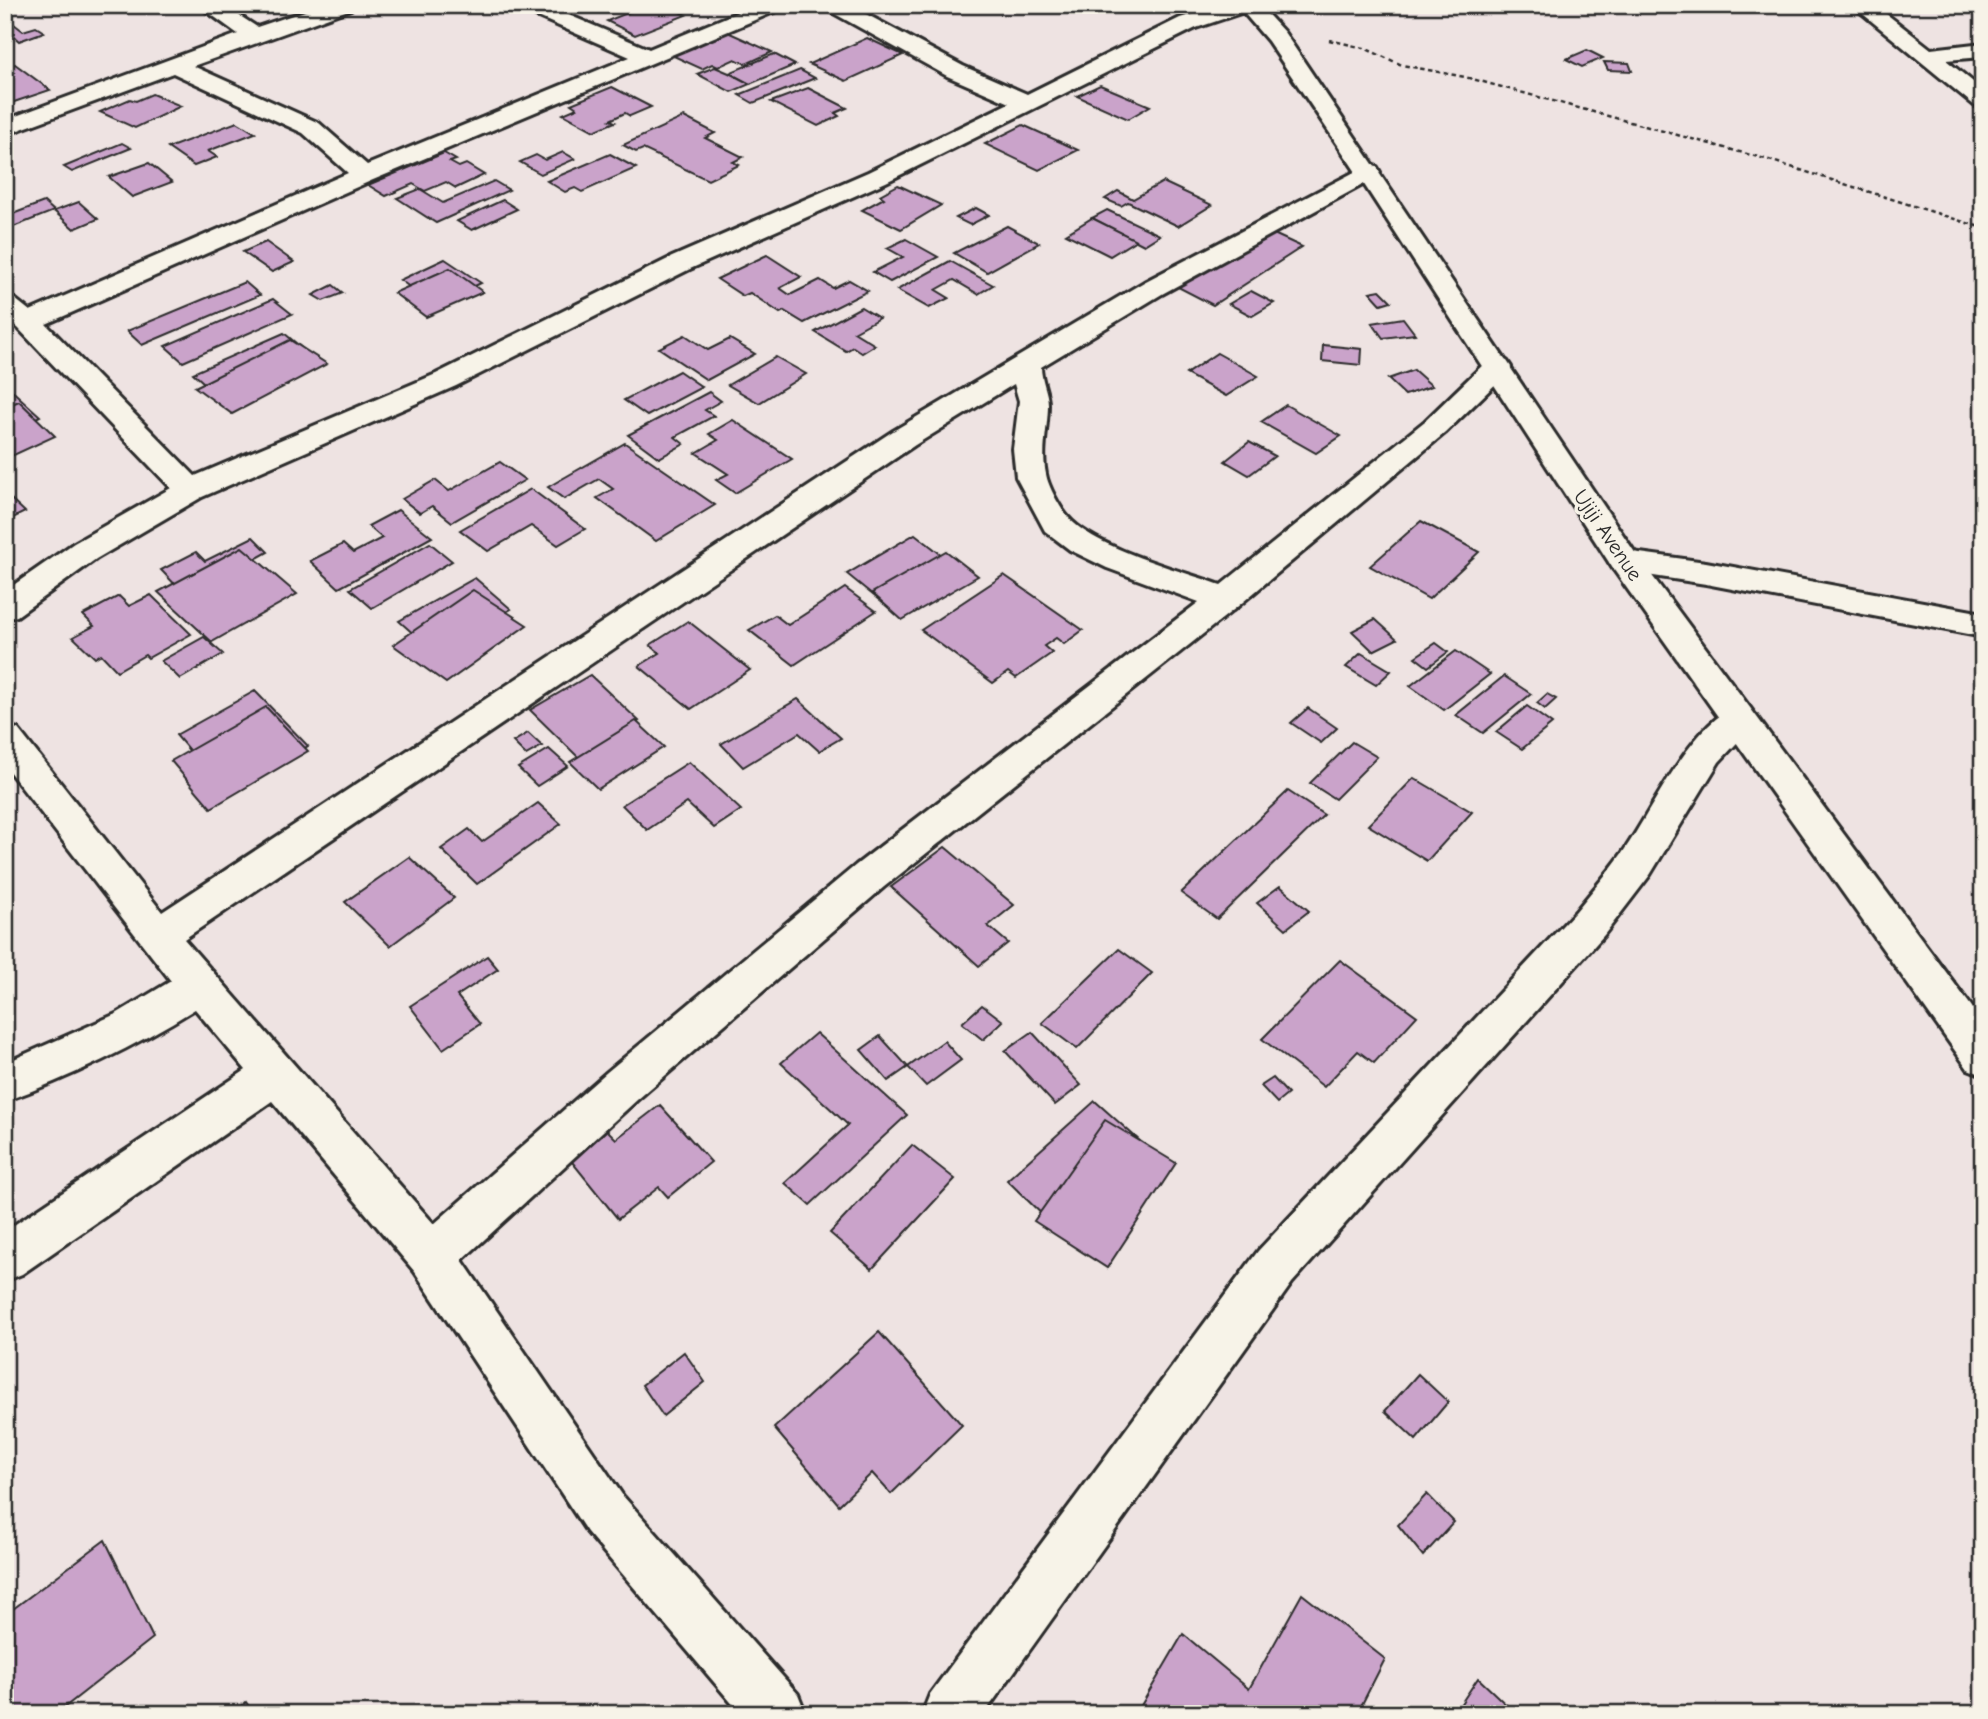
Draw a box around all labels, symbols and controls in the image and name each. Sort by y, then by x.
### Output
street label: Ujiji Avenue [1569,485,1647,585]

